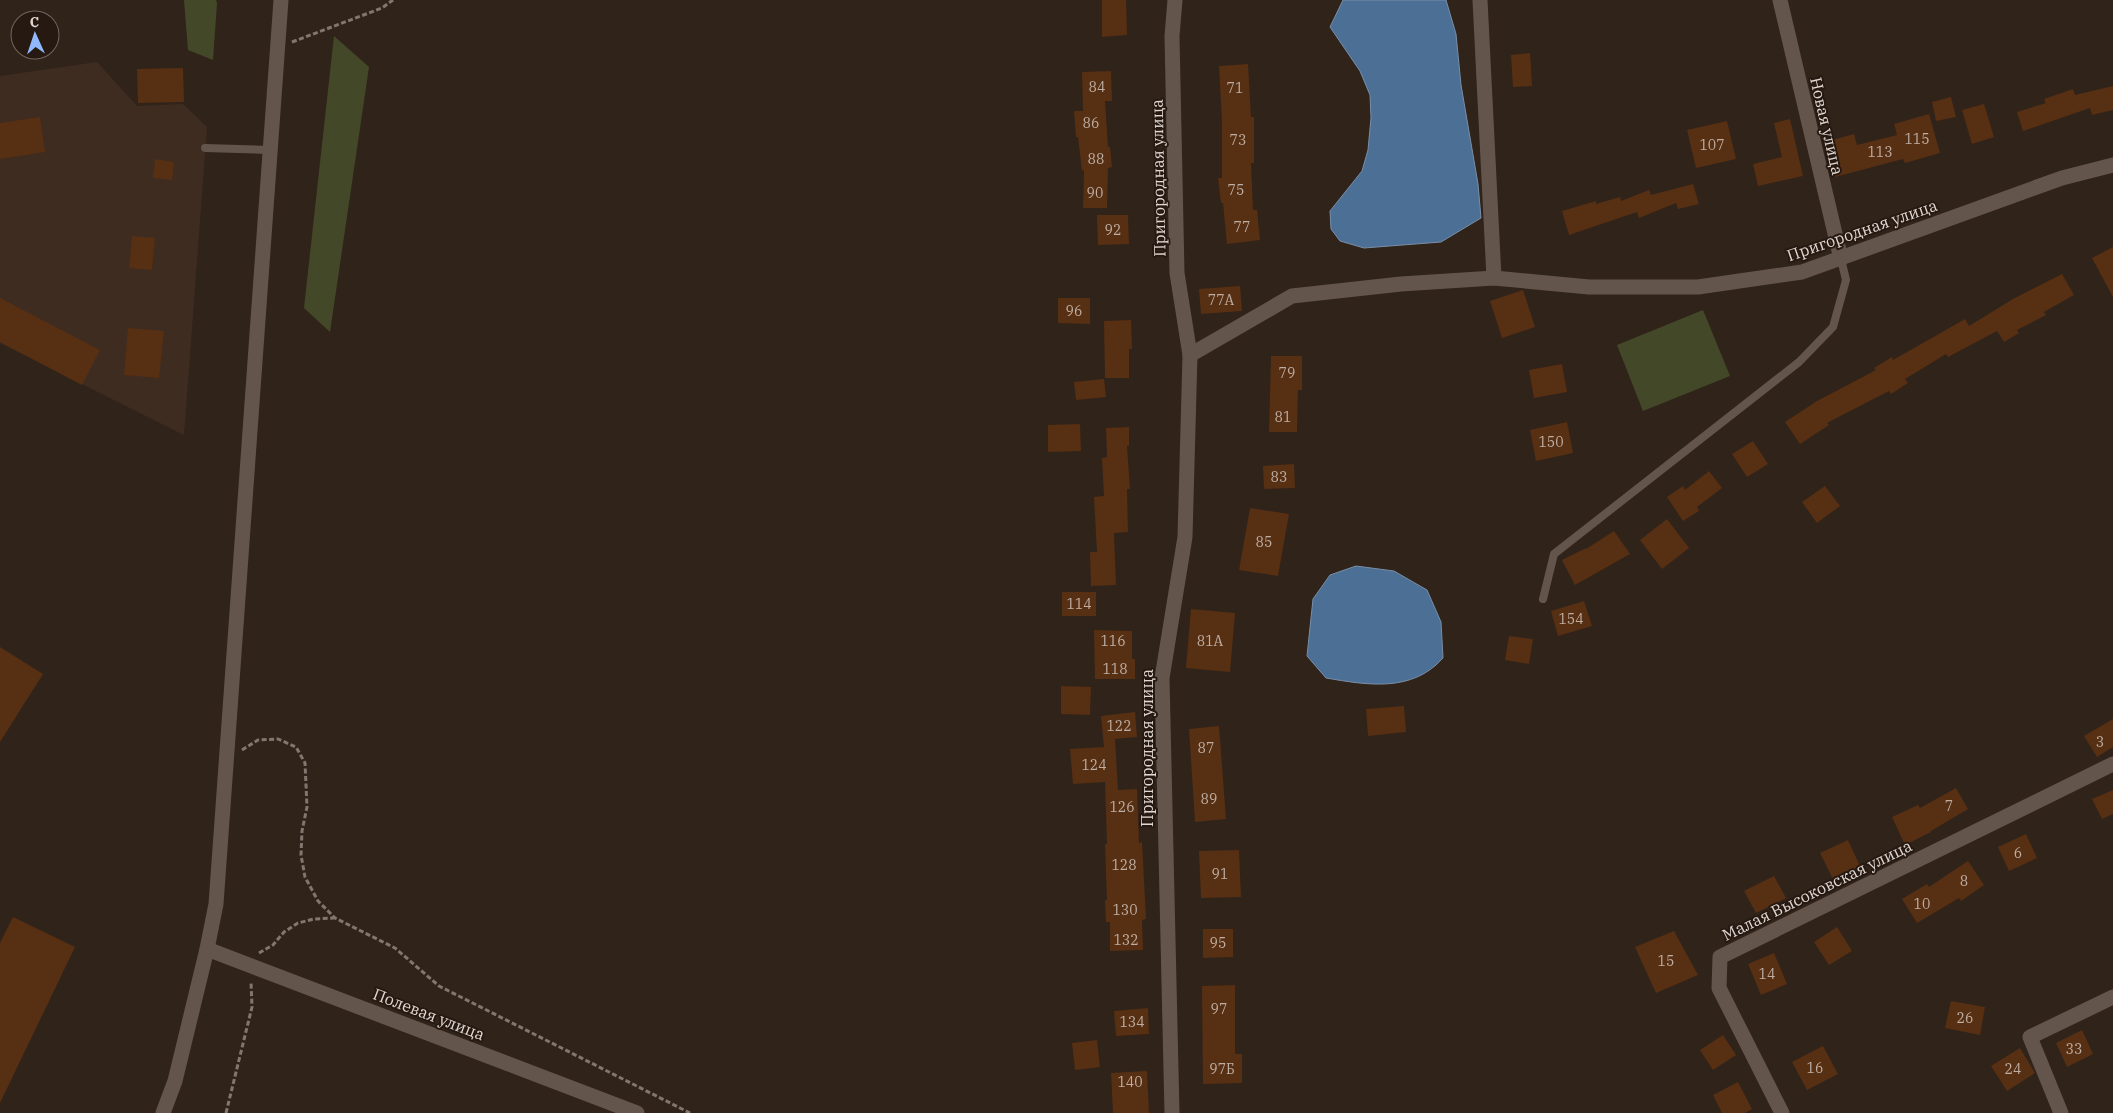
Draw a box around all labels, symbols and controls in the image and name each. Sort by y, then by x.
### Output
north arrow [10,10,60,60]
text: С [29,13,39,31]
street label: Новая улица [1806,75,1848,177]
house number: 84 [1089,78,1105,96]
house number: 71 [1227,79,1243,97]
street label: Пригородная улица [1147,99,1169,257]
house number: 86 [1083,114,1099,132]
house number: 115 [1904,130,1930,148]
house number: 73 [1230,131,1246,149]
house number: 107 [1699,136,1725,154]
house number: 113 [1867,143,1893,161]
house number: 88 [1088,150,1104,168]
house number: 75 [1228,181,1244,199]
house number: 90 [1087,184,1103,202]
street label: Пригородная улица [1784,195,1940,265]
house number: 77 [1234,218,1250,236]
house number: 92 [1105,221,1121,239]
house number: 77А [1208,291,1235,309]
house number: 96 [1066,302,1082,320]
house number: 79 [1279,364,1295,382]
house number: 81 [1275,408,1291,426]
house number: 150 [1538,433,1564,451]
house number: 83 [1271,468,1287,486]
house number: 85 [1256,533,1272,551]
house number: 114 [1066,595,1092,613]
house number: 154 [1558,610,1584,628]
house number: 116 [1100,632,1126,650]
house number: 81А [1197,632,1224,650]
house number: 118 [1102,660,1128,678]
street label: Пригородная улица [1137,669,1157,827]
house number: 122 [1106,717,1132,735]
house number: 3 [2096,733,2104,751]
house number: 87 [1198,739,1214,757]
house number: 124 [1081,756,1107,774]
house number: 89 [1201,790,1217,808]
house number: 7 [1945,797,1953,815]
house number: 126 [1109,798,1135,816]
street label: Малая Высоковская улица [1719,835,1915,945]
house number: 6 [2014,844,2022,862]
house number: 128 [1111,856,1137,874]
house number: 91 [1212,865,1228,883]
house number: 8 [1960,872,1968,890]
house number: 10 [1914,895,1930,913]
house number: 130 [1112,901,1138,919]
house number: 132 [1113,931,1139,949]
house number: 95 [1210,934,1226,952]
house number: 15 [1658,952,1674,970]
house number: 14 [1759,965,1775,983]
street label: Полевая улица [370,984,488,1045]
house number: 97 [1211,1000,1227,1018]
house number: 26 [1957,1009,1973,1027]
house number: 134 [1119,1013,1145,1031]
house number: 33 [2066,1040,2082,1058]
house number: 16 [1807,1059,1823,1077]
house number: 97Б [1209,1060,1235,1078]
house number: 24 [2005,1060,2021,1078]
house number: 140 [1117,1073,1143,1091]

